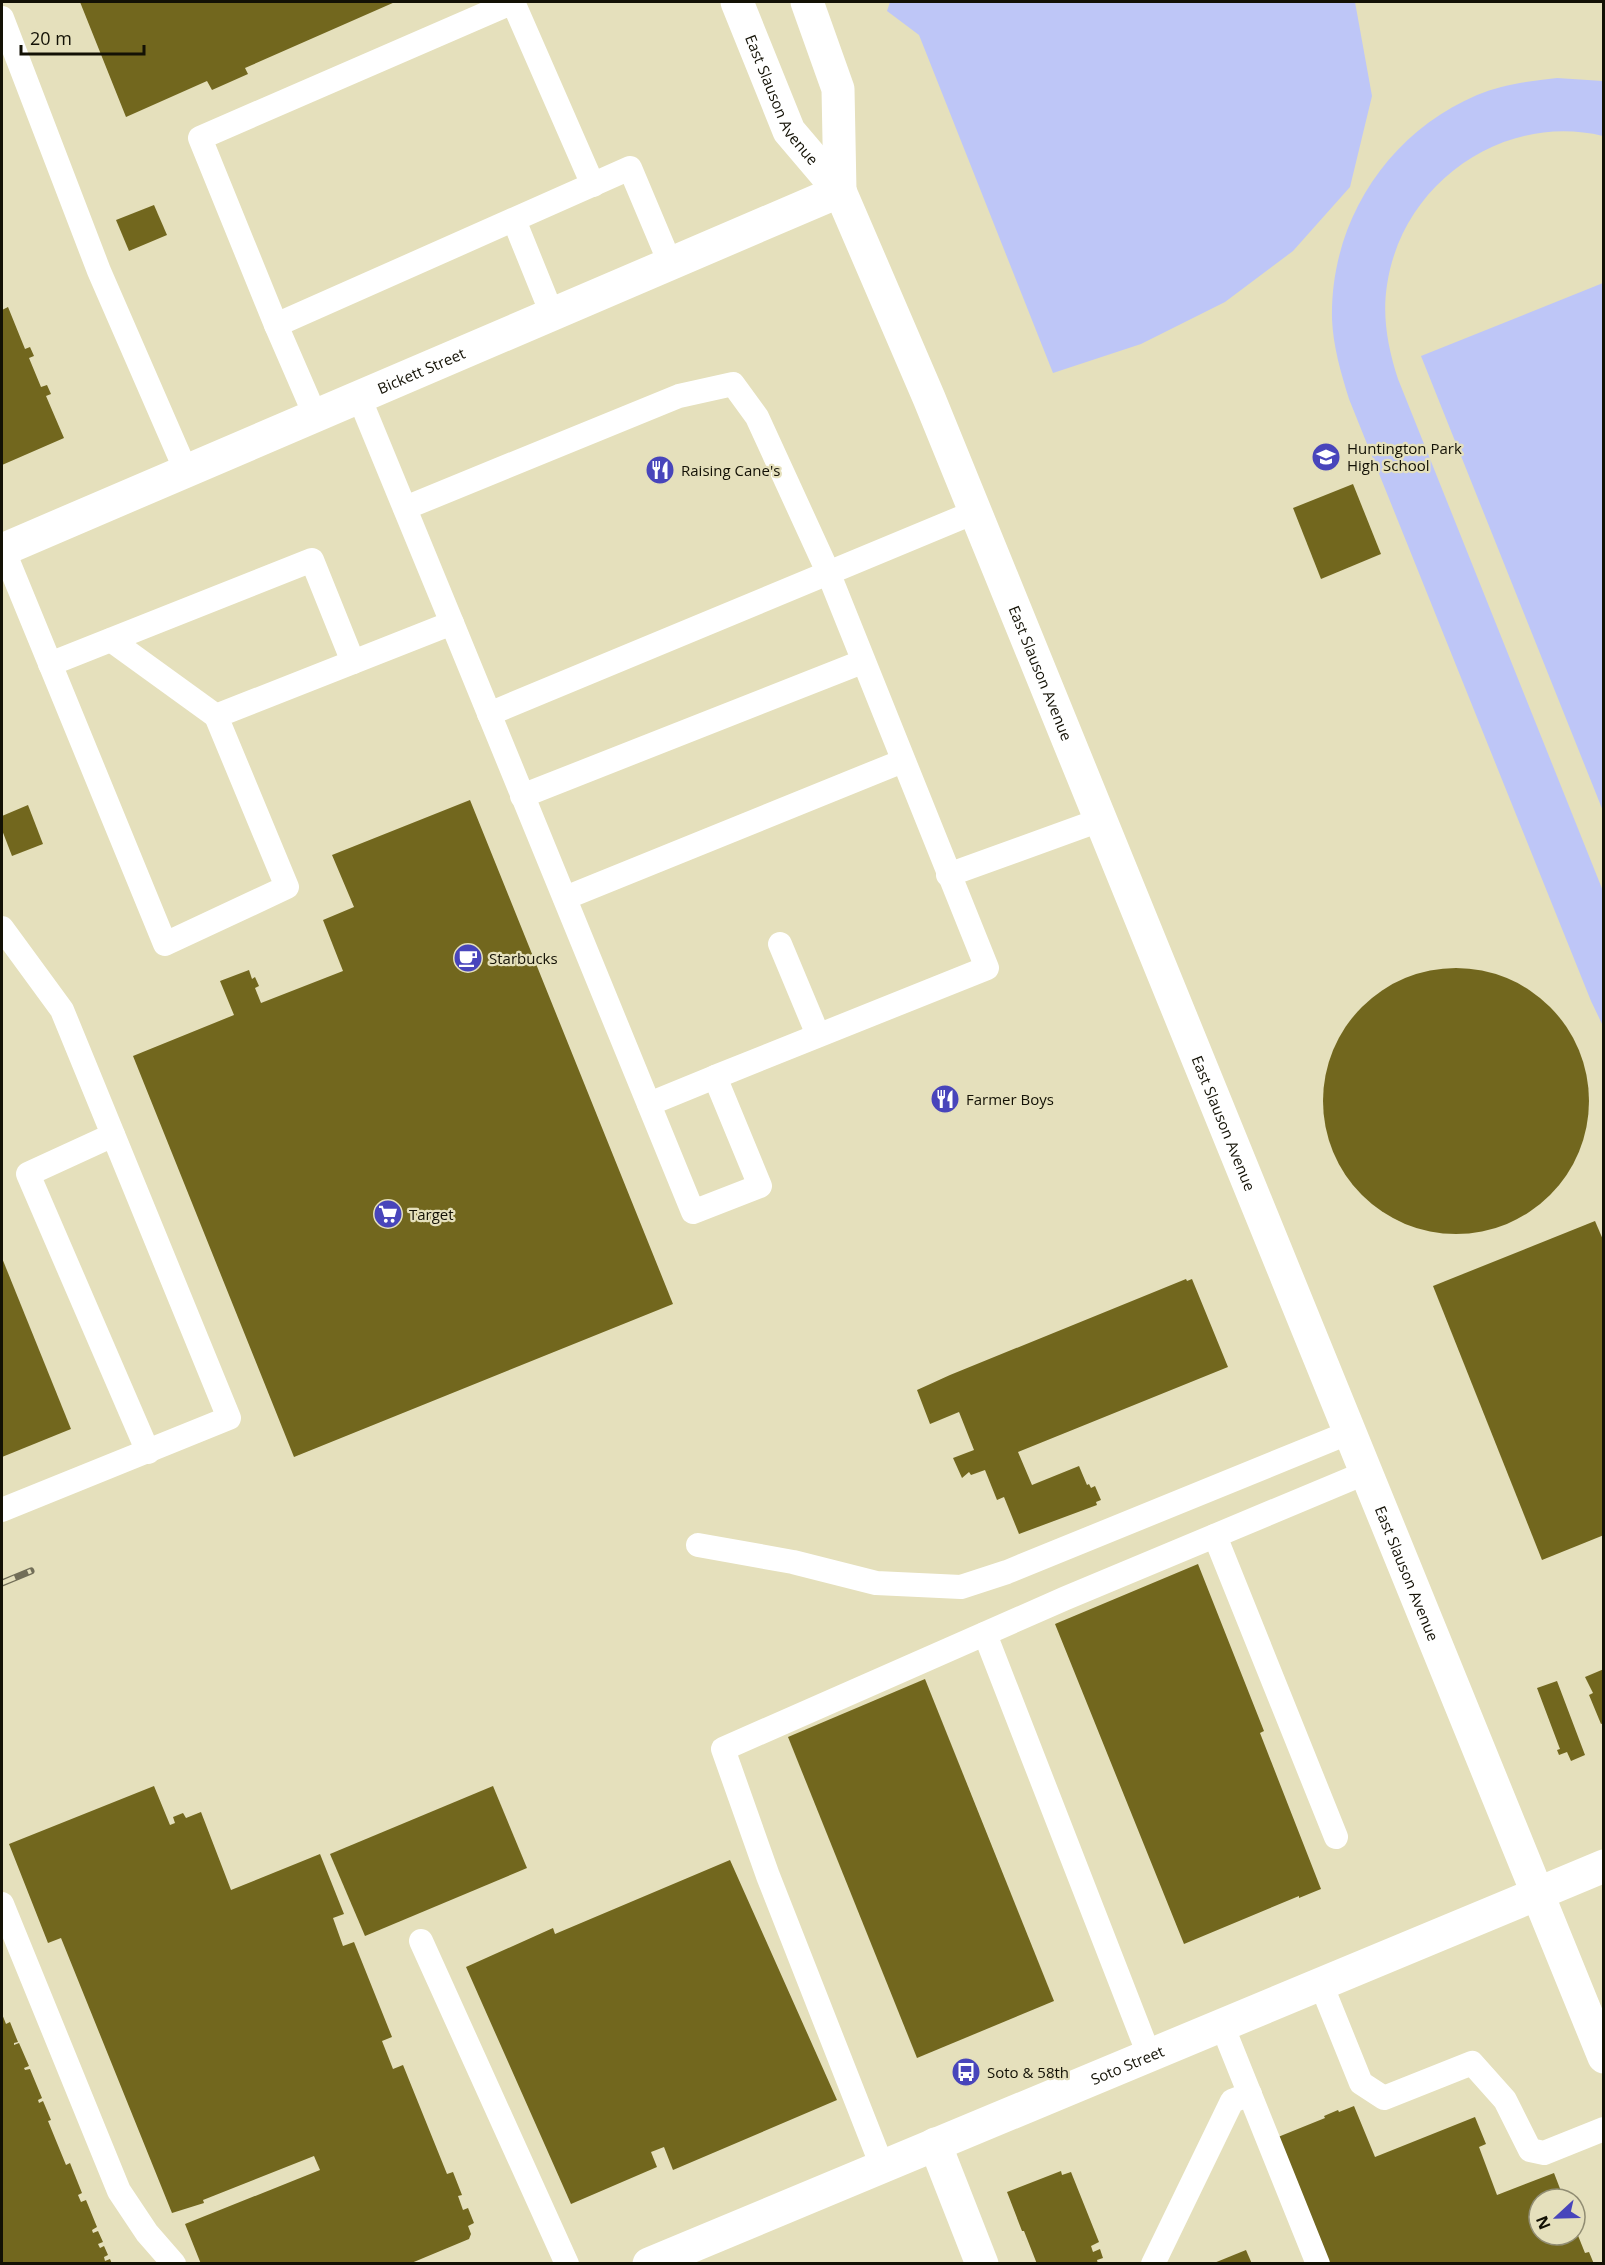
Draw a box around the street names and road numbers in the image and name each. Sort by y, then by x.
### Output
street label: East Slauson Avenue [741,32,823,169]
street label: Bickett Street [374,343,468,398]
street label: East Slauson Avenue [1004,602,1077,744]
street label: East Slauson Avenue [1188,1053,1260,1194]
street label: East Slauson Avenue [1371,1503,1444,1644]
street label: Soto Street [1088,2041,1167,2089]

